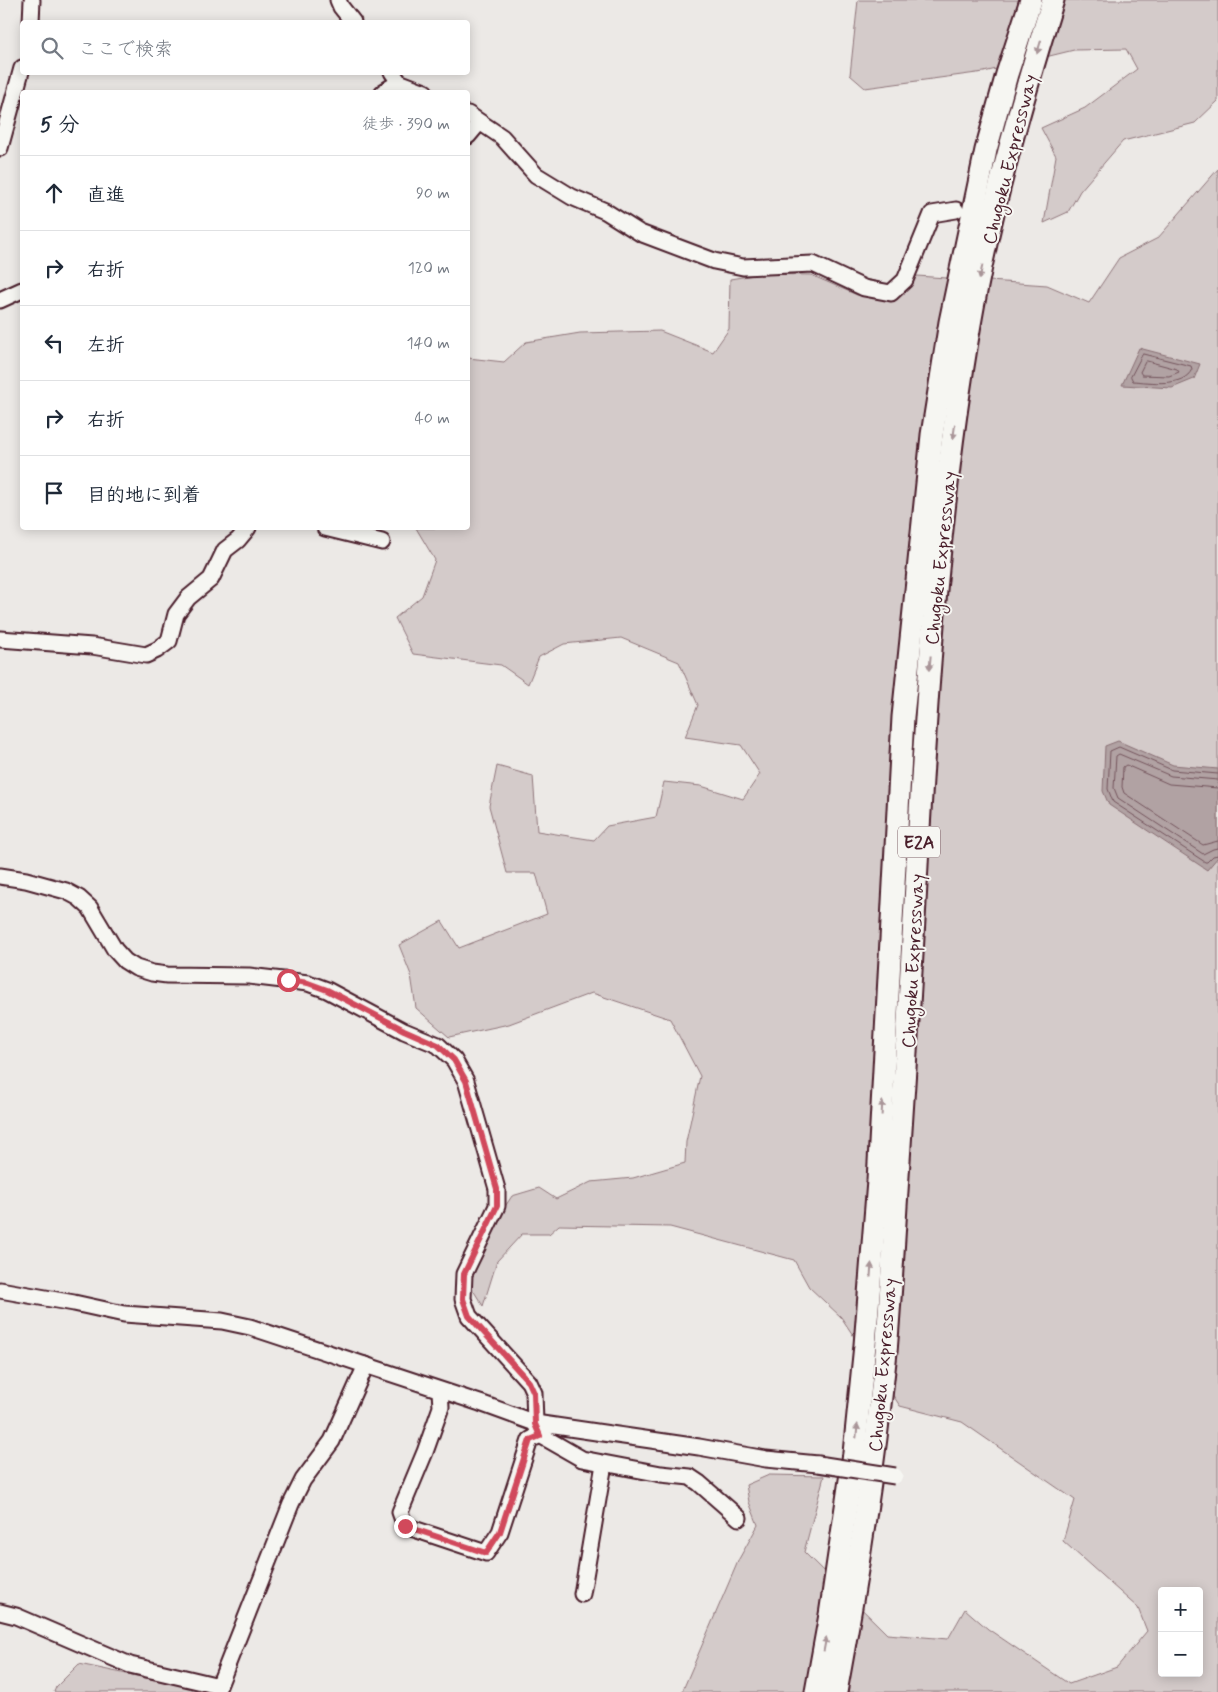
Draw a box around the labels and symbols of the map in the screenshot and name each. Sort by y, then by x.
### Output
one-way arrow [1034,39,1042,54]
street label: Chugoku Expressway [977,72,1046,248]
one-way arrow [976,264,984,280]
one-way arrow [950,424,958,440]
street label: Chugoku Expressway [920,470,965,647]
one-way arrow [925,655,933,671]
road number: E2A [898,826,940,858]
street label: Chugoku Expressway [896,873,933,1049]
route start [277,969,300,992]
one-way arrow [878,1099,886,1115]
one-way arrow [868,1261,876,1277]
street label: Chugoku Expressway [863,1277,906,1453]
one-way arrow [853,1423,861,1439]
route end [394,1515,417,1538]
one-way arrow [821,1637,829,1652]

